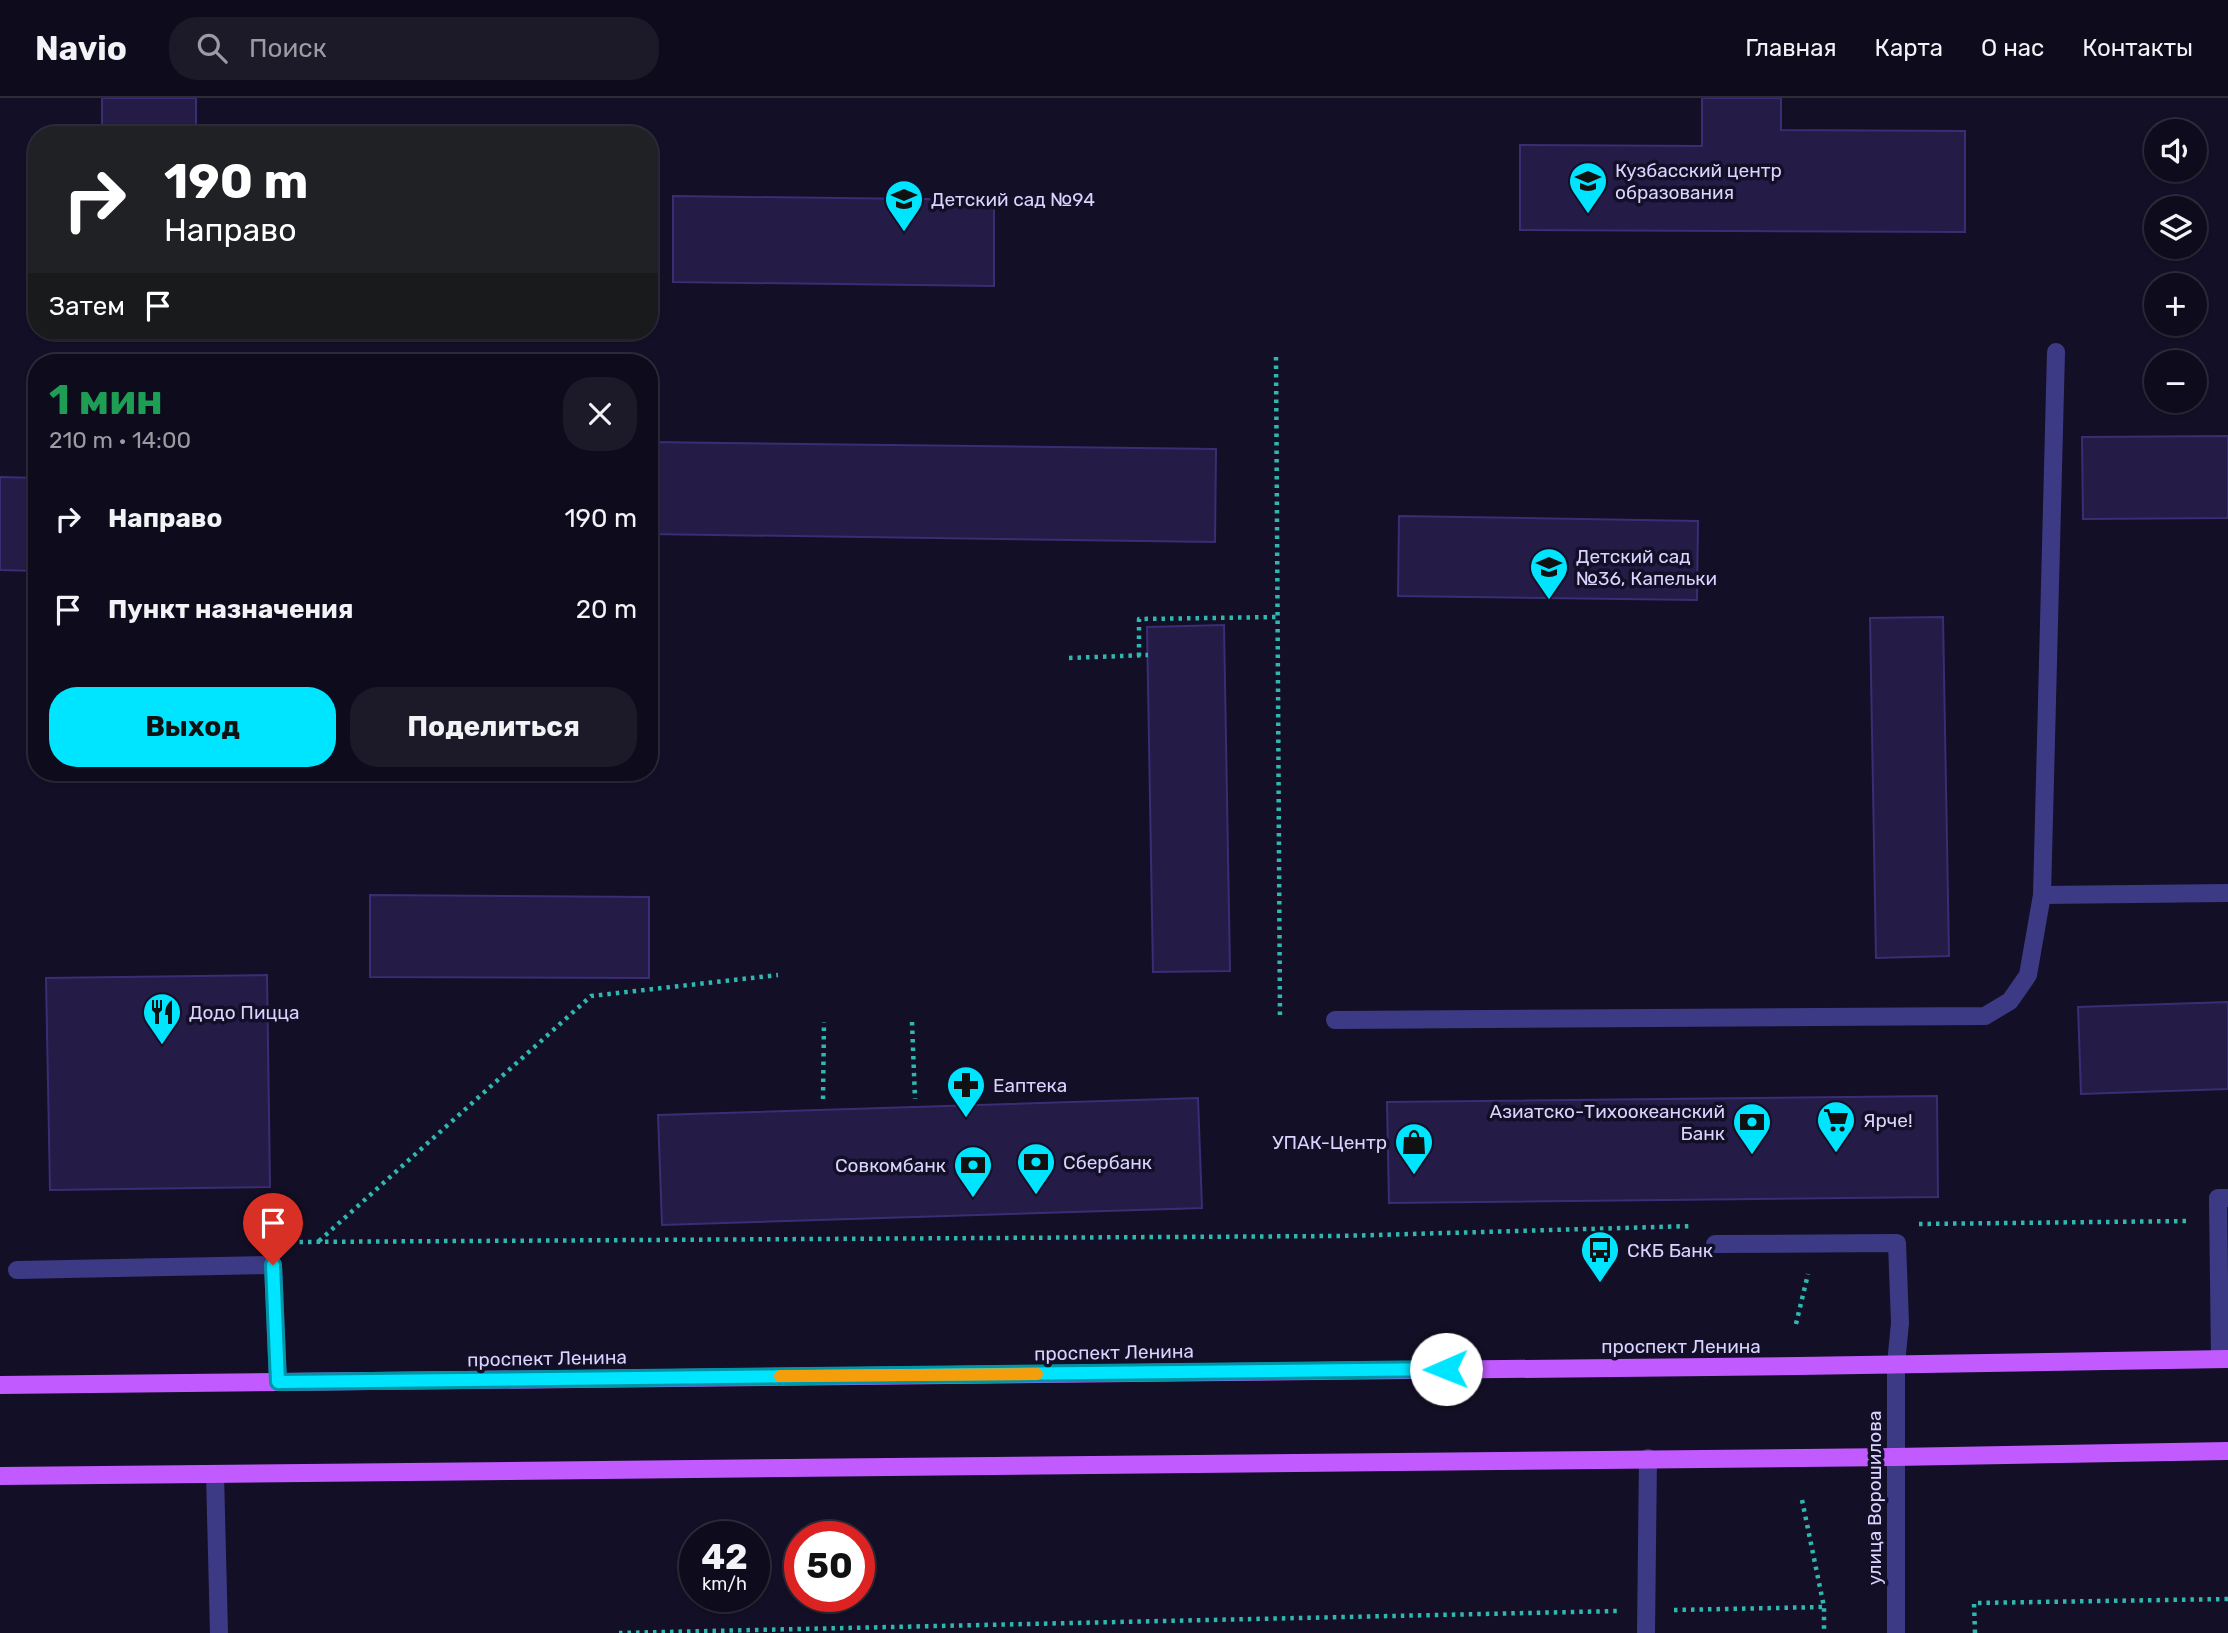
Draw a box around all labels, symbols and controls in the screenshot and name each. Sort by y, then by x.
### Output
search box [169,17,659,80]
text: Navio [35,29,127,68]
icon: search [193,29,231,67]
text: Поиск [249,33,327,64]
text: Главная [1745,34,1837,62]
text: Карта [1875,34,1943,62]
text: О нас [1981,34,2044,62]
text: Контакты [2082,34,2193,62]
map controls [2144,119,2207,413]
button: sound [2144,119,2207,182]
text: 190 m [164,152,308,210]
icon: right [49,154,140,245]
place label: Кузбасский центр образования [1615,159,1782,204]
school or university icon: Кузбасский центр образования [1567,160,1609,215]
school or university icon: Детский сад №94 [883,178,925,233]
place label: Детский сад №94 [931,188,1095,211]
button: layers [2144,196,2207,259]
text: Направо [164,211,297,249]
button: + [2144,273,2207,336]
icon: arrive [139,287,177,325]
text: Затем [49,291,125,322]
button: − [2144,350,2207,413]
text: 1 мин [49,375,163,425]
button: close [563,377,637,451]
text: 210 m · 14:00 [49,426,191,454]
icon: right [49,500,87,538]
text: Направо [108,503,222,534]
text: 190 m [564,503,637,534]
place label: Детский сад №36, Капельки [1576,545,1717,590]
school or university icon: Детский сад №36, Капельки [1528,546,1570,601]
icon: arrive [49,591,87,629]
text: Пункт назначения [108,594,353,625]
text: 20 m [576,594,637,625]
button: Выход [49,687,336,767]
button: Поделиться [350,687,637,767]
restaurant icon: Додо Пицца [141,991,183,1046]
place label: Додо Пицца [189,1001,299,1024]
pharmacy icon: Еаптека [945,1064,987,1119]
place label: Еаптека [993,1074,1067,1097]
supermarket icon: Ярче! [1815,1099,1857,1154]
place label: Азиатско-Тихоокеанский Банк [1490,1100,1725,1145]
bank icon: Азиатско-Тихоокеанский Банк [1731,1101,1773,1156]
place label: Ярче! [1863,1109,1913,1132]
shop icon: УПАК-Центр [1393,1121,1435,1176]
place label: УПАК-Центр [1272,1131,1387,1154]
bank icon: Сбербанк [1015,1141,1057,1196]
bank icon: Совкомбанк [952,1144,994,1199]
place label: Сбербанк [1063,1151,1152,1174]
place label: Совкомбанк [835,1154,946,1177]
pin [243,1193,303,1265]
icon: arrive [254,1204,292,1242]
bus stop icon: СКБ Банк [1579,1229,1621,1284]
place label: СКБ Банк [1627,1239,1713,1262]
position arrow [1409,1332,1483,1406]
street label: проспект Ленина [1601,1335,1761,1358]
street label: проспект Ленина [1034,1340,1194,1365]
street label: проспект Ленина [467,1346,627,1371]
street label: улица Ворошилова [1863,1411,1886,1585]
speed limit sign: 50 [784,1521,875,1612]
text: 42 [701,1536,748,1578]
text: km/h [702,1573,747,1595]

